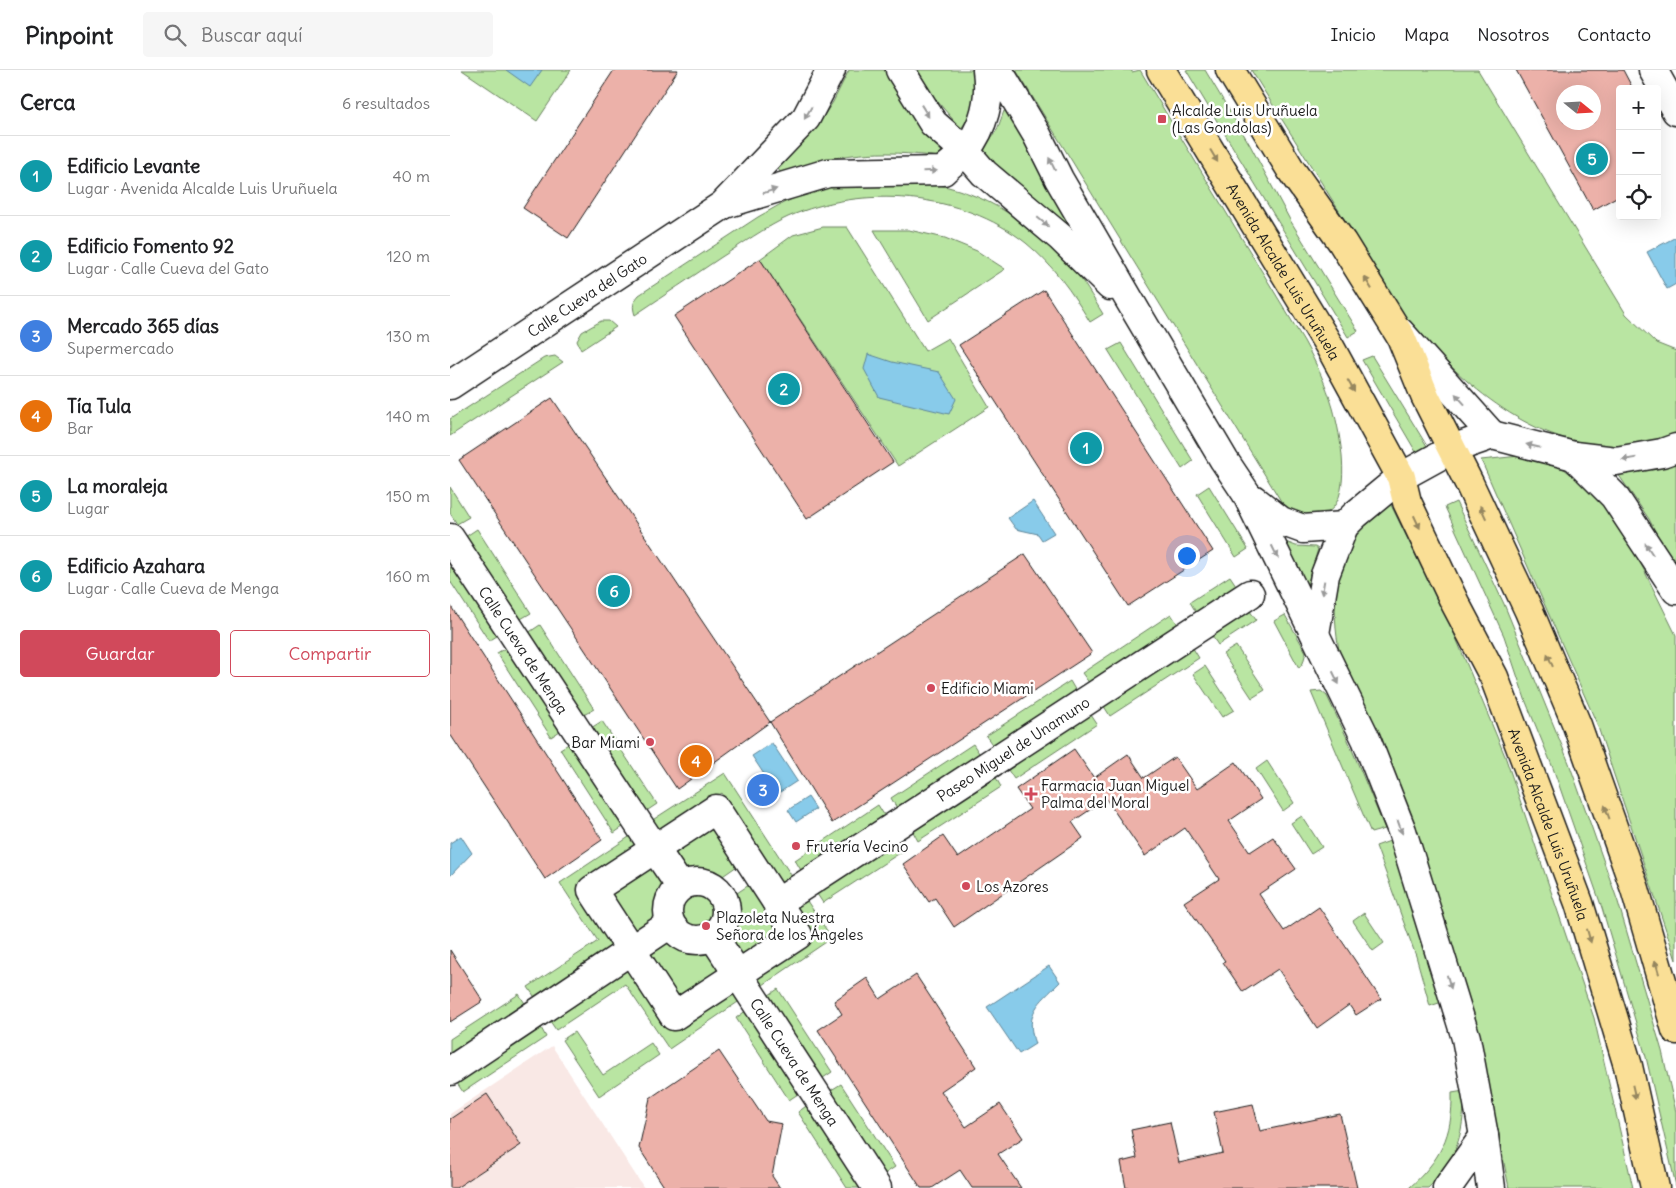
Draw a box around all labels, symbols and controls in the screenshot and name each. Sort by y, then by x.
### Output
search box [143,12,493,57]
text: Pinpoint [25,20,113,50]
icon: search [161,21,189,49]
text: Buscar aquí [201,23,302,47]
text: Inicio [1330,23,1376,46]
text: Mapa [1404,23,1449,46]
text: Nosotros [1477,23,1549,46]
text: Contacto [1577,23,1651,46]
north arrow [1556,85,1601,130]
map controls [1616,85,1661,220]
button: + [1616,85,1661,130]
text: Cerca [20,89,75,116]
text: 6 resultados [342,93,430,113]
place label: Alcalde Luis Uruñuela (Las Gondolas) [1172,101,1318,137]
one-way arrow [921,105,930,118]
one-way arrow [803,107,812,120]
marker: Alcalde Luis Uruñuela (Las Gondolas) [1156,113,1168,125]
button: − [1616,130,1661,175]
pin: 5 [1576,140,1608,178]
one-way arrow [1209,150,1218,163]
text: Edificio Levante [67,154,200,178]
one-way arrow [1048,157,1056,171]
text: 1 [33,166,39,186]
text: 40 m [392,166,430,186]
one-way arrow [922,167,938,175]
button: locate [1616,175,1661,220]
text: Lugar · Avenida Alcalde Luis Uruñuela [67,178,338,198]
street label: Avenida Alcalde Luis Uruñuela [1223,180,1345,364]
one-way arrow [763,186,778,194]
one-way arrow [1036,217,1049,228]
text: Edificio Fomento 92 [67,234,234,258]
text: 2 [32,246,40,266]
text: 120 m [387,246,430,266]
street label: Calle Cueva del Gato [524,248,650,341]
text: Lugar · Calle Cueva del Gato [67,258,269,278]
one-way arrow [1363,277,1372,290]
text: Mercado 365 días [67,314,219,338]
text: 3 [31,326,41,346]
text: 130 m [386,326,430,346]
text: Supermercado [67,338,174,358]
pin: 2 [768,370,800,408]
one-way arrow [1347,379,1355,393]
one-way arrow [1454,393,1465,406]
text: Tía Tula [67,394,131,418]
text: 4 [31,406,41,426]
text: 140 m [386,406,430,426]
text: Bar [67,418,93,438]
pin: 1 [1070,429,1102,467]
one-way arrow [1525,442,1540,450]
one-way arrow [1620,455,1636,463]
text: La moraleja [67,474,168,498]
text: 5 [31,486,41,506]
text: 150 m [386,486,430,506]
text: Lugar [67,498,109,518]
one-way arrow [1478,505,1486,519]
one-way arrow [1413,515,1421,529]
your location [1174,543,1200,569]
one-way arrow [1644,543,1654,556]
one-way arrow [1271,545,1279,559]
text: Edificio Azahara [67,554,205,578]
text: 6 [31,566,41,586]
text: 160 m [386,566,430,586]
pin: 6 [598,572,630,610]
text: Lugar · Calle Cueva de Menga [67,578,279,598]
one-way arrow [1318,581,1326,597]
street label: Calle Cueva de Menga [475,583,573,718]
button: Guardar [20,630,220,677]
button: Compartir [230,630,430,677]
one-way arrow [1545,653,1553,667]
one-way arrow [1332,671,1340,685]
place label: Edificio Miami [941,679,1034,698]
marker: Edificio Miami [925,682,937,694]
street label: Paseo Miguel de Unamuno [933,692,1093,806]
street label: Avenida Alcalde Luis Uruñuela [1505,725,1593,923]
place label: Bar Miami [571,733,640,752]
marker: Bar Miami [644,736,656,748]
pin: 4 [680,742,712,780]
pin: 3 [747,771,779,809]
place label: Farmacia Juan Miguel Palma del Moral [1041,776,1189,812]
marker: Farmacia Juan Miguel Palma del Moral [1025,788,1037,800]
one-way arrow [1603,804,1611,819]
one-way arrow [1396,820,1404,835]
place label: Frutería Vecino [806,837,908,856]
marker: Frutería Vecino [790,840,802,852]
place label: Los Azores [976,877,1049,896]
marker: Los Azores [960,880,972,892]
place label: Plazoleta Nuestra Señora de los Ángeles [716,908,863,944]
marker: Plazoleta Nuestra Señora de los Ángeles [700,920,712,932]
one-way arrow [1586,929,1594,944]
one-way arrow [1653,959,1661,974]
one-way arrow [1445,975,1453,990]
street label: Calle Cueva de Menga [746,994,844,1130]
one-way arrow [1630,1085,1638,1100]

